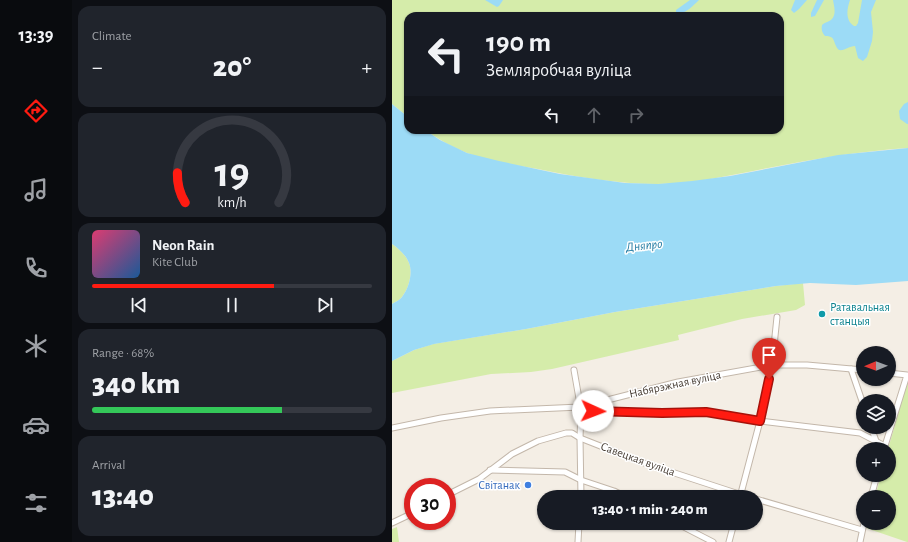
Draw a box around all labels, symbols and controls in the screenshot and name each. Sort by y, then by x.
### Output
text: 13:39 [19,27,53,45]
icon: left [420,28,472,80]
text: 190 m [486,29,551,57]
text: Climate [92,30,131,43]
text: 20° [213,52,251,82]
text: − [92,56,103,78]
text: + [361,56,372,78]
text: Земляробчая вуліца [486,62,632,80]
icon: directions [22,97,50,125]
icon: left [541,104,563,126]
icon: ahead [583,104,605,126]
icon: right [625,104,647,126]
text: 19 [214,152,250,193]
icon: music [22,176,50,204]
text: km/h [217,195,247,209]
text: Neon Rain [152,238,214,253]
water label: Дняпро [624,238,663,254]
icon: phone [22,254,50,282]
text: Kite Club [152,256,198,269]
icon: previous [128,294,150,316]
icon: pause [221,294,243,316]
icon: next [314,294,336,316]
place label: Ратавальная станцыя [830,301,890,327]
marker: Ратавальная станцыя [817,309,827,319]
icon: climate [22,332,50,360]
pin [752,338,786,379]
icon: arrive [758,344,780,366]
north arrow [856,346,896,386]
map controls [856,346,896,530]
text: Range · 68% [92,347,154,360]
street label: Набярэжная вуліца [628,368,723,401]
text: 340 km [92,369,180,399]
position arrow [572,390,614,432]
button: layers [856,394,896,434]
icon: car [22,411,50,439]
street label: Савецкая вуліца [599,440,677,479]
button: + [856,442,896,482]
text: Arrival [92,459,125,472]
speed limit sign: 30 [404,478,456,530]
place label: Світанак [478,479,520,491]
marker: Світанак [523,480,533,490]
text: 13:40 [92,481,154,511]
icon: filters [22,489,50,517]
button: − [856,490,896,530]
text: 13:40 · 1 min · 240 m [592,502,708,517]

